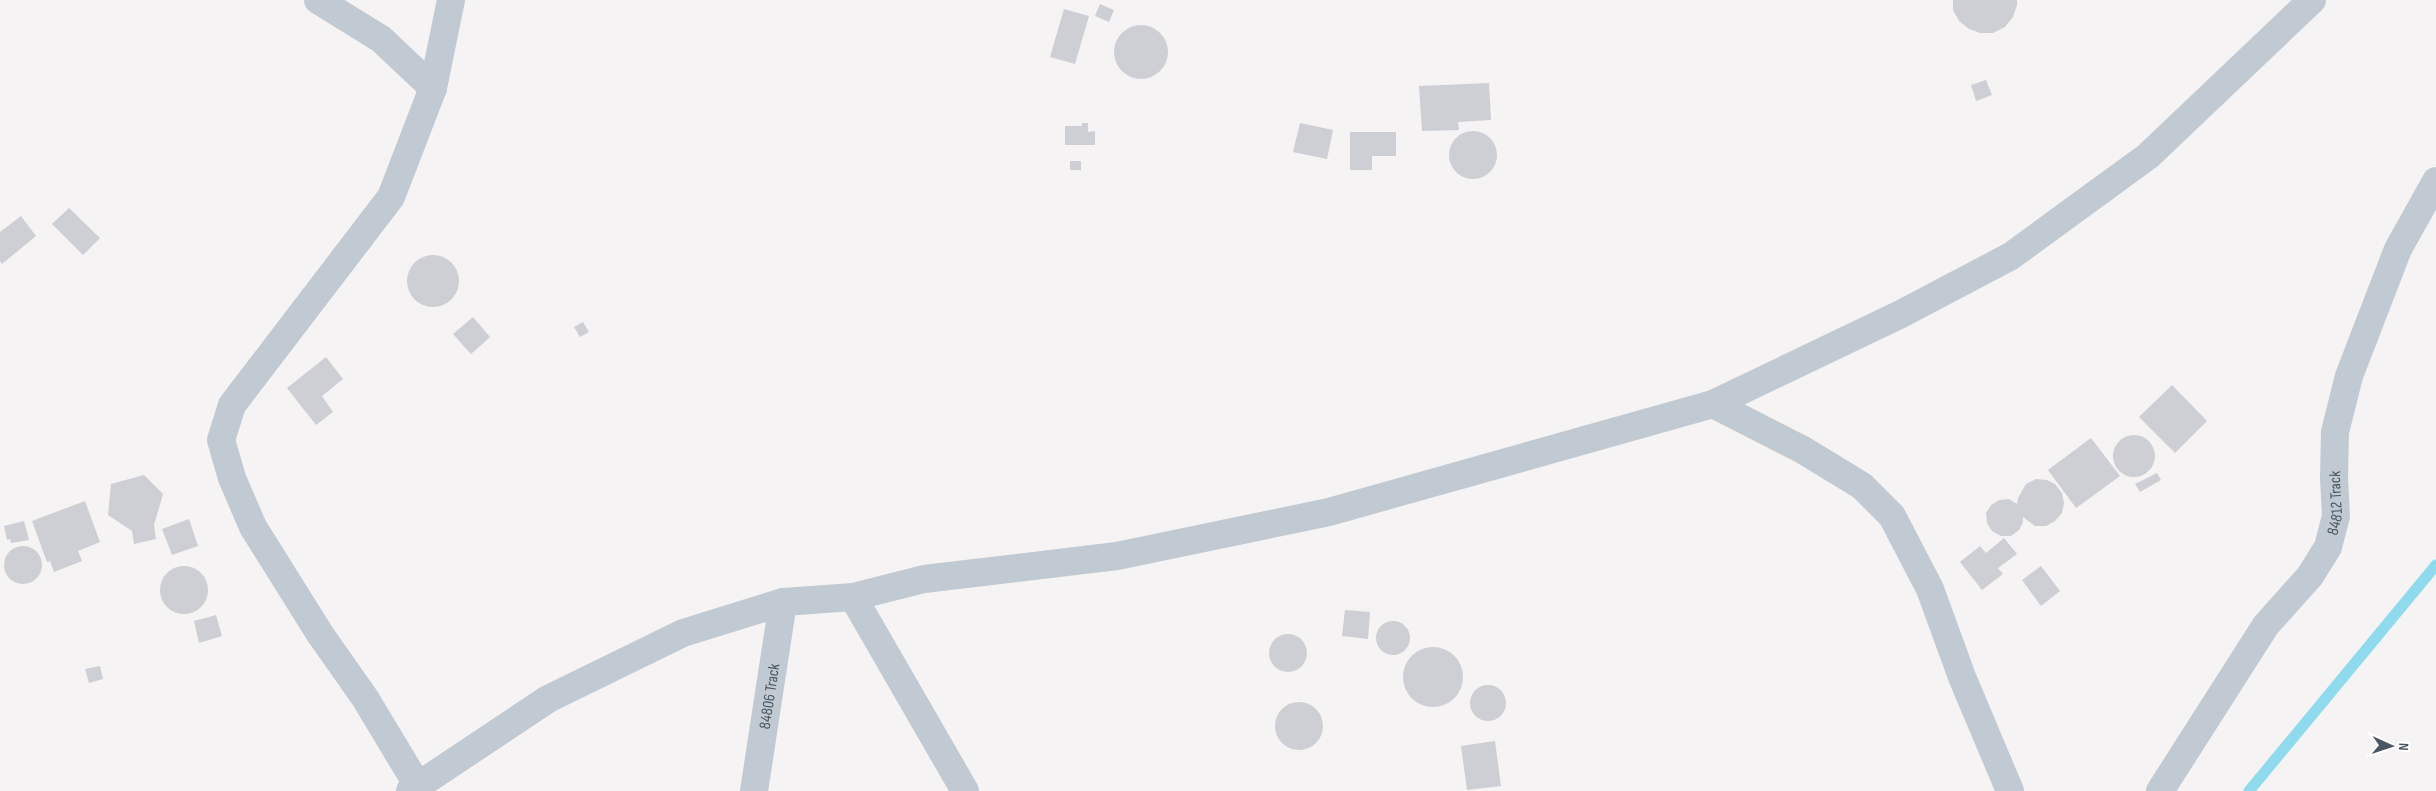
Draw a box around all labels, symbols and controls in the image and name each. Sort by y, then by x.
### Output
street label: 84812 Track [2323,471,2347,537]
street label: 84806 Track [756,662,784,730]
north arrow [2366,721,2416,771]
text: N [2395,742,2412,751]

